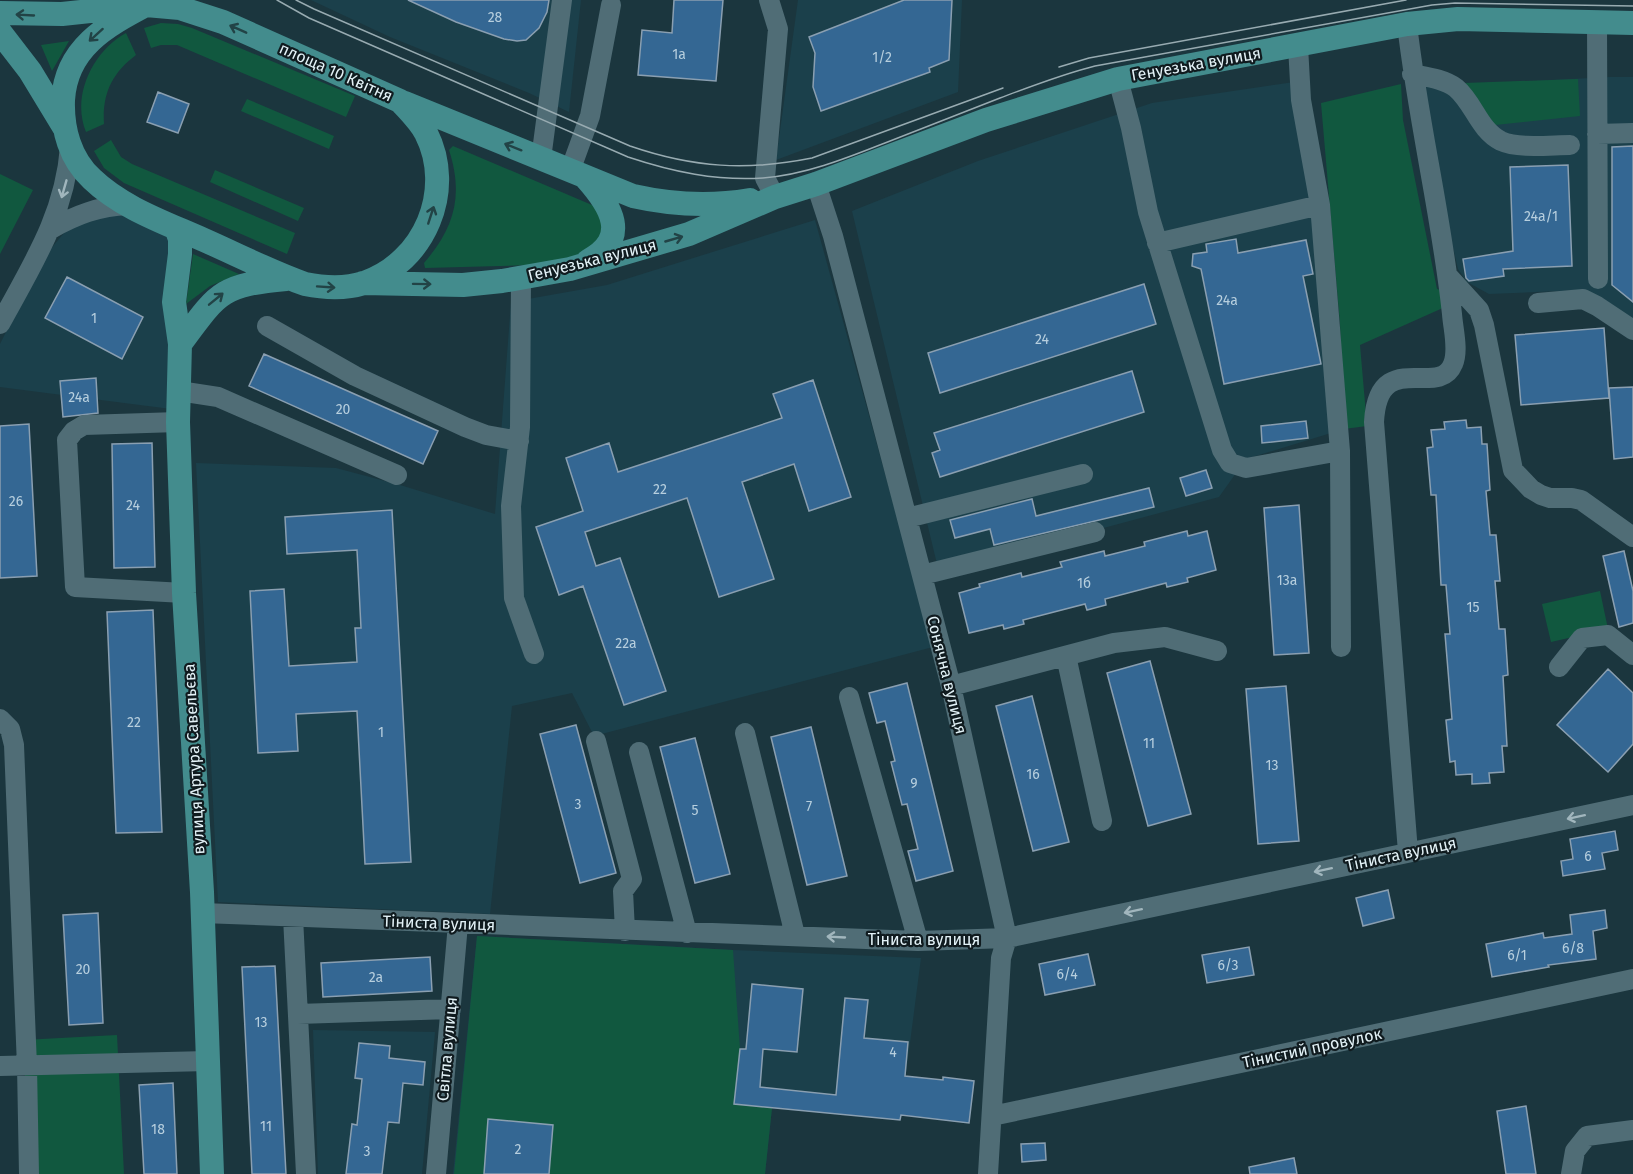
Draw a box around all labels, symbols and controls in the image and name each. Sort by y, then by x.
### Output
one-way arrow [16,9,36,20]
house number: 28 [488,9,503,26]
one-way arrow [230,23,248,34]
one-way arrow [89,28,104,42]
street label: площа 10 Квітня [276,38,396,106]
street label: Генуезька вулиця [1130,43,1262,85]
house number: 1а [672,46,686,63]
house number: 1/2 [872,49,892,66]
one-way arrow [504,141,523,152]
one-way arrow [58,179,69,198]
one-way arrow [427,206,438,225]
house number: 24а/1 [1524,208,1558,225]
one-way arrow [664,232,683,244]
street label: Генуезька вулиця [526,235,658,285]
one-way arrow [411,279,431,290]
one-way arrow [315,281,335,292]
one-way arrow [208,292,224,305]
house number: 24а [1216,292,1238,309]
house number: 1 [91,310,97,327]
house number: 24 [1035,331,1050,348]
house number: 24а [68,389,90,406]
house number: 20 [336,401,351,418]
house number: 22 [653,481,667,498]
house number: 26 [9,493,23,510]
house number: 24 [126,497,141,514]
house number: 13а [1277,572,1297,589]
house number: 1б [1077,575,1091,592]
house number: 15 [1466,599,1480,616]
street label: Сонячна вулиця [923,614,971,736]
house number: 22а [615,635,637,652]
street label: вулиця Артура Савельєва [180,663,208,855]
house number: 22 [127,714,141,731]
house number: 1 [378,724,384,741]
house number: 11 [1143,735,1155,752]
house number: 13 [1265,757,1279,774]
house number: 16 [1026,766,1040,783]
house number: 9 [910,775,918,792]
house number: 3 [575,796,582,813]
house number: 7 [806,798,812,815]
house number: 5 [691,802,699,819]
one-way arrow [1566,812,1586,823]
street label: Тіниста вулиця [1344,833,1458,875]
house number: 6 [1584,848,1592,865]
one-way arrow [1314,865,1334,876]
one-way arrow [1123,906,1143,917]
street label: Тіниста вулиця [382,912,496,934]
street label: Тіниста вулиця [868,930,980,949]
one-way arrow [826,932,846,943]
house number: 6/8 [1562,940,1584,957]
house number: 6/1 [1507,947,1527,964]
house number: 6/3 [1217,957,1239,974]
house number: 20 [76,961,91,978]
house number: 6/4 [1056,966,1078,983]
house number: 2а [369,969,383,986]
street label: Світла вулиця [433,996,461,1102]
house number: 13 [254,1014,268,1031]
street label: Тінистий провулок [1241,1024,1384,1072]
house number: 4 [889,1044,897,1061]
house number: 11 [260,1118,272,1135]
house number: 18 [151,1121,165,1138]
house number: 2 [515,1141,522,1158]
house number: 3 [364,1143,371,1160]

